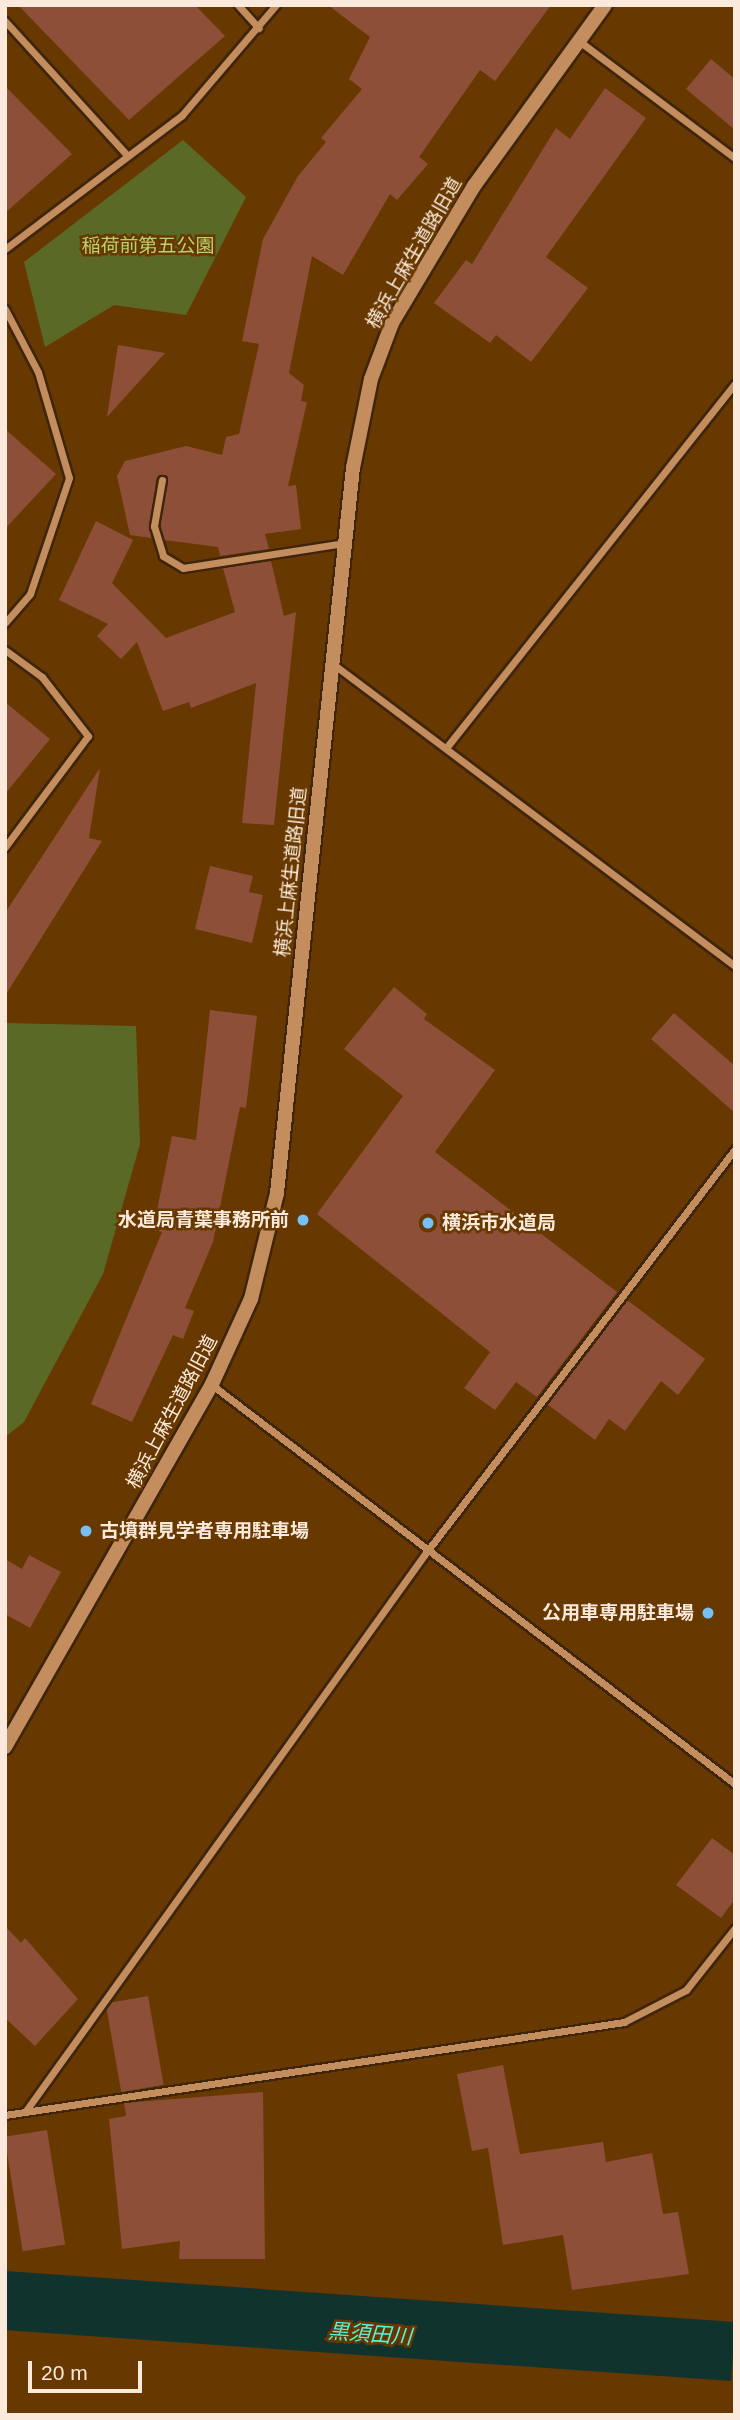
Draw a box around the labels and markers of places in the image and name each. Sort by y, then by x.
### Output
place label: 水道局青葉事務所前 [118,1209,289,1231]
marker: 水道局青葉事務所前 [295,1212,311,1228]
place label: 横浜市水道局 [442,1212,556,1234]
marker: 横浜市水道局 [420,1215,436,1231]
place label: 古墳群見学者専用駐車場 [100,1520,309,1542]
marker: 古墳群見学者専用駐車場 [78,1523,94,1539]
place label: 公用車専用駐車場 [542,1602,694,1624]
marker: 公用車専用駐車場 [700,1605,716,1621]

